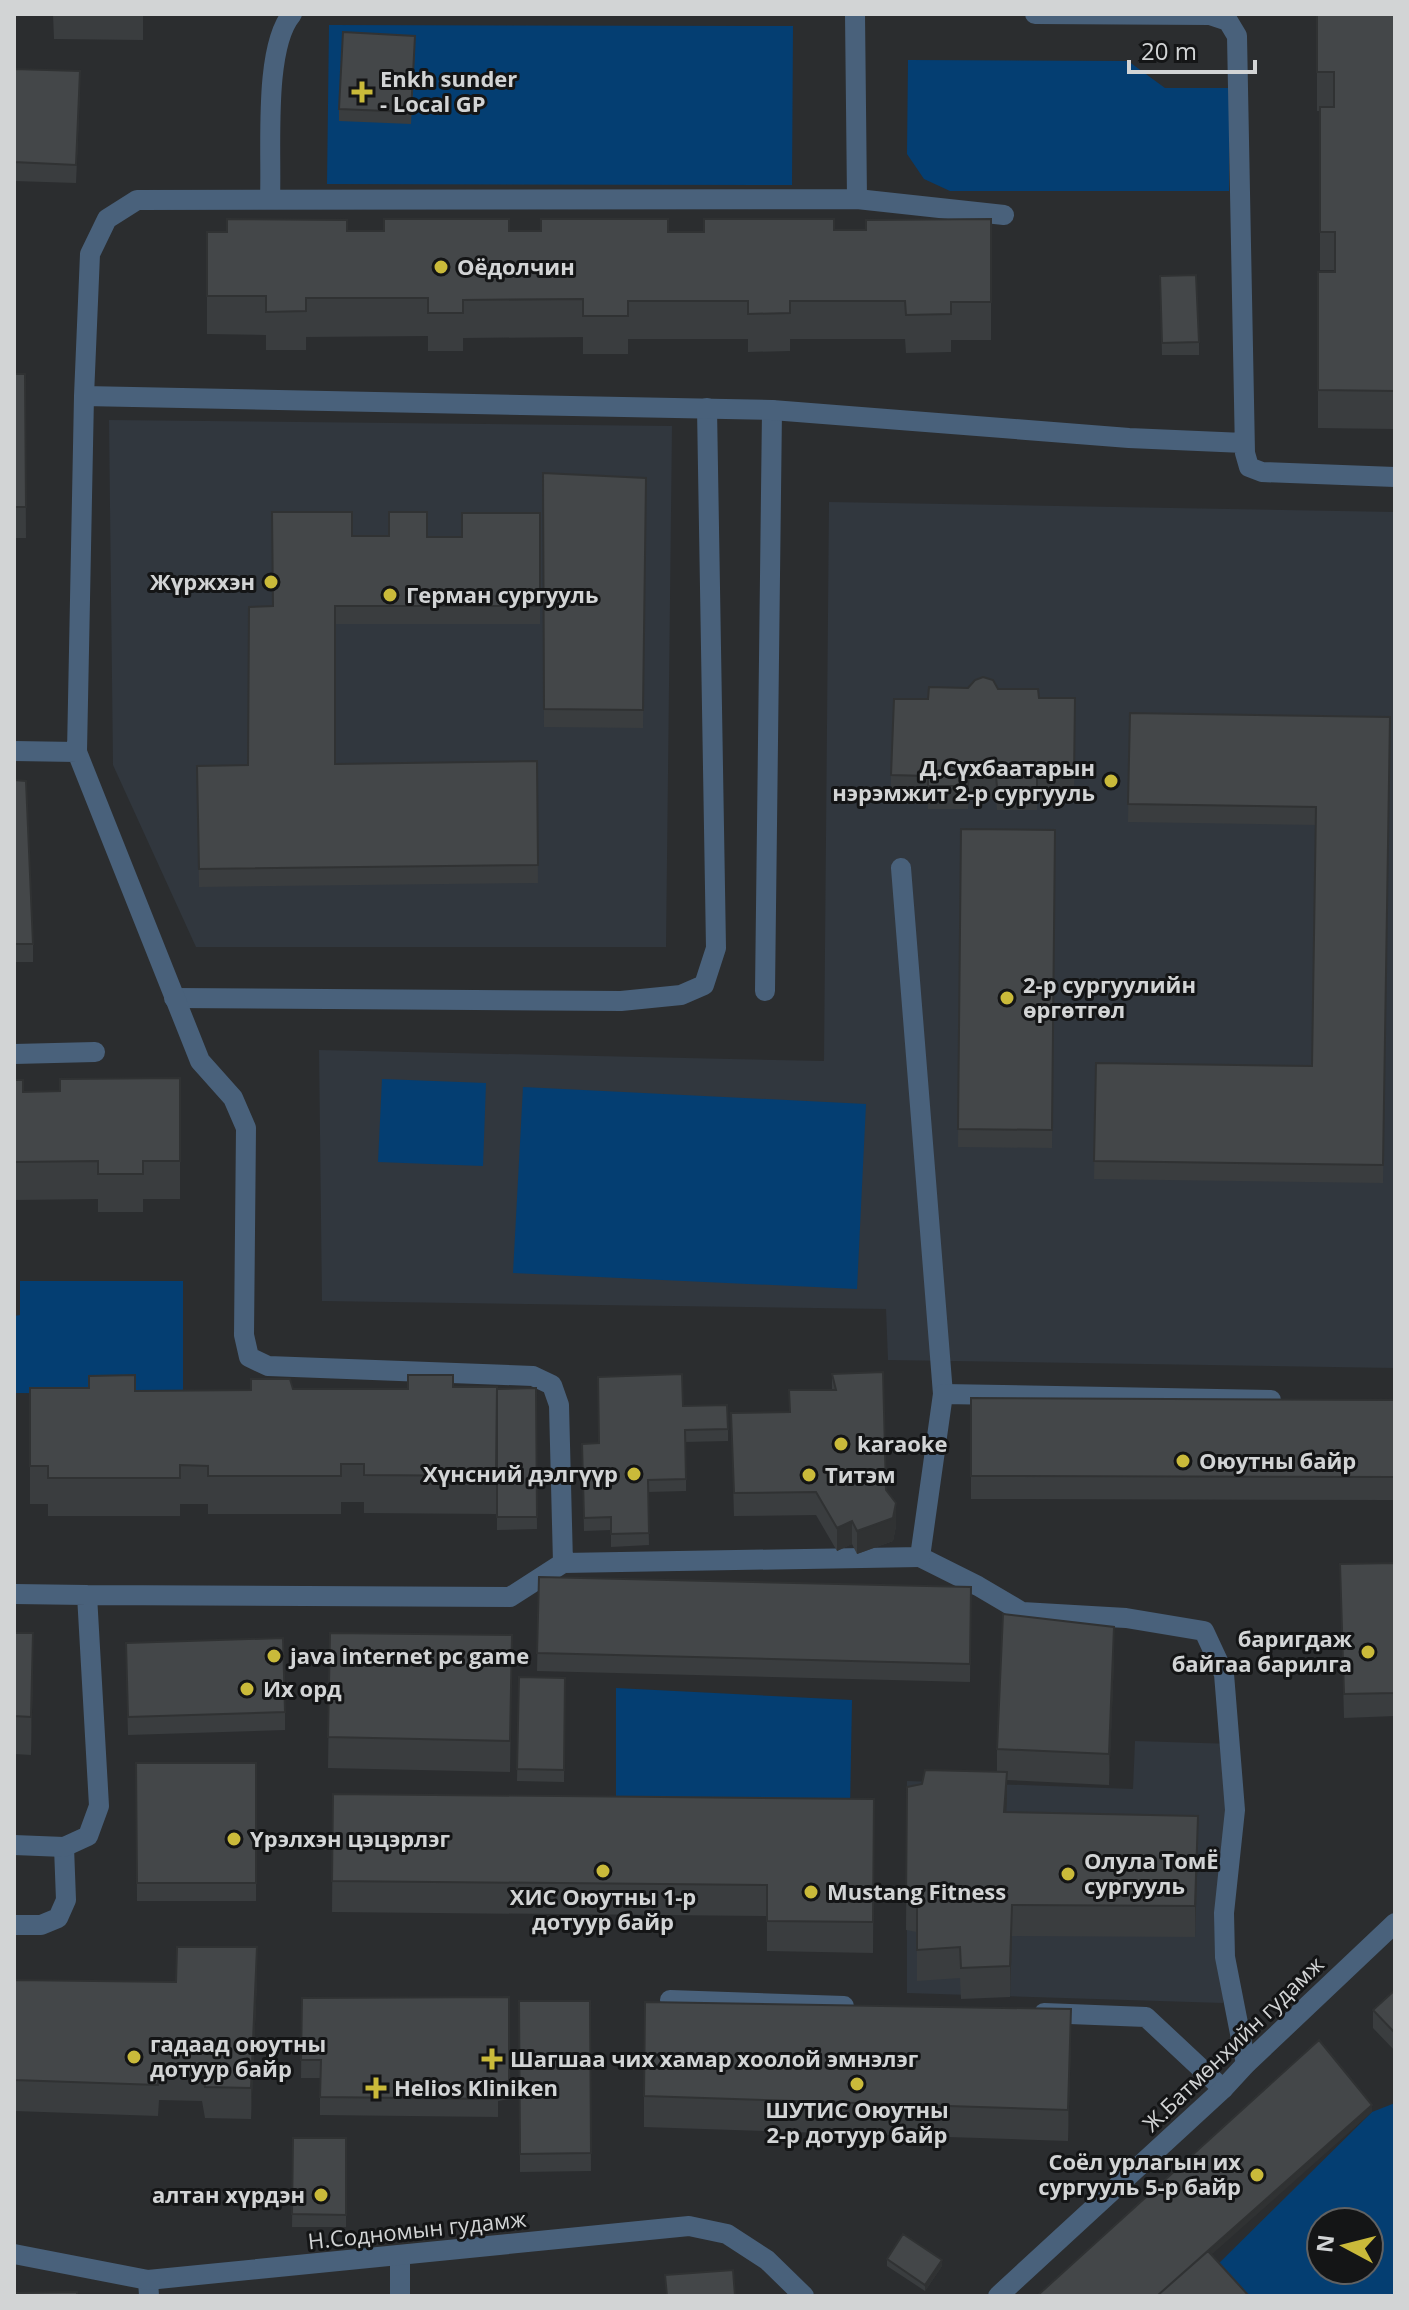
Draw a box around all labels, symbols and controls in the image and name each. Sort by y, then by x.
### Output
scale bar [1129,24,1255,74]
text: 20 m [1141,34,1197,67]
place label: Enkh sunder - Local GP [380,63,517,118]
marker: Enkh sunder - Local GP [351,81,373,103]
place label: Oёдолчин [457,251,575,281]
marker: Oёдолчин [432,258,450,276]
place label: Жүржхэн [150,566,255,596]
marker: Жүржхэн [262,573,280,591]
place label: Герман сургууль [406,579,598,609]
marker: Герман сургууль [381,586,399,604]
place label: Д.Сүхбаатарын нэрэмжит 2-р сургууль [832,752,1095,807]
marker: Д.Сүхбаатарын нэрэмжит 2-р сургууль [1102,772,1120,790]
place label: 2-р сургуулийн өргөтгөл [1023,969,1196,1024]
marker: 2-р сургуулийн өргөтгөл [998,989,1016,1007]
place label: karaoke [857,1428,947,1458]
marker: karaoke [832,1435,850,1453]
place label: Оюутны байр [1199,1445,1356,1475]
marker: Оюутны байр [1174,1452,1192,1470]
place label: Хүнсний дэлгүүр [423,1458,618,1488]
place label: Титэм [825,1459,896,1489]
marker: Хүнсний дэлгүүр [625,1465,643,1483]
marker: Титэм [800,1466,818,1484]
place label: баригдаж байгаа барилга [1172,1623,1353,1678]
place label: java internet pc game [288,1640,529,1670]
marker: баригдаж байгаа барилга [1359,1643,1377,1661]
marker: java internet pc game [265,1647,283,1665]
place label: Их орд [263,1673,342,1703]
marker: Их орд [238,1680,256,1698]
place label: Үрэлхэн цэцэрлэг [250,1823,451,1853]
marker: Үрэлхэн цэцэрлэг [225,1830,243,1848]
place label: Олула ТомЁ сургууль [1084,1845,1219,1900]
marker: ХИС Оюутны 1-р дотуур байр [594,1862,612,1880]
marker: Олула ТомЁ сургууль [1059,1865,1077,1883]
place label: Mustang Fitness [827,1876,1006,1906]
place label: ХИС Оюутны 1-р дотуур байр [510,1881,696,1936]
marker: Mustang Fitness [802,1883,820,1901]
street label: Ж.Батмөнхийн гудамж [1135,1948,1330,2138]
place label: гадаад оюутны дотуур байр [150,2028,326,2083]
place label: Шагшаа чих хамар хоолой эмнэлэг [510,2043,919,2073]
marker: гадаад оюутны дотуур байр [125,2048,143,2066]
marker: Шагшаа чих хамар хоолой эмнэлэг [481,2048,503,2070]
place label: Helios Kliniken [394,2072,558,2102]
marker: ШУТИС Оюутны 2-р дотуур байр [848,2075,866,2093]
marker: Helios Kliniken [365,2077,387,2099]
place label: ШУТИС Оюутны 2-р дотуур байр [765,2094,949,2149]
place label: Соёл урлагын их сургууль 5-р байр [1038,2146,1241,2201]
marker: Соёл урлагын их сургууль 5-р байр [1248,2166,1266,2184]
place label: алтан хүрдэн [152,2179,305,2209]
marker: алтан хүрдэн [312,2186,330,2204]
street label: Н.Содномын гудамж [306,2203,528,2255]
north arrow [1305,2206,1385,2286]
text: N [1308,2233,1340,2254]

